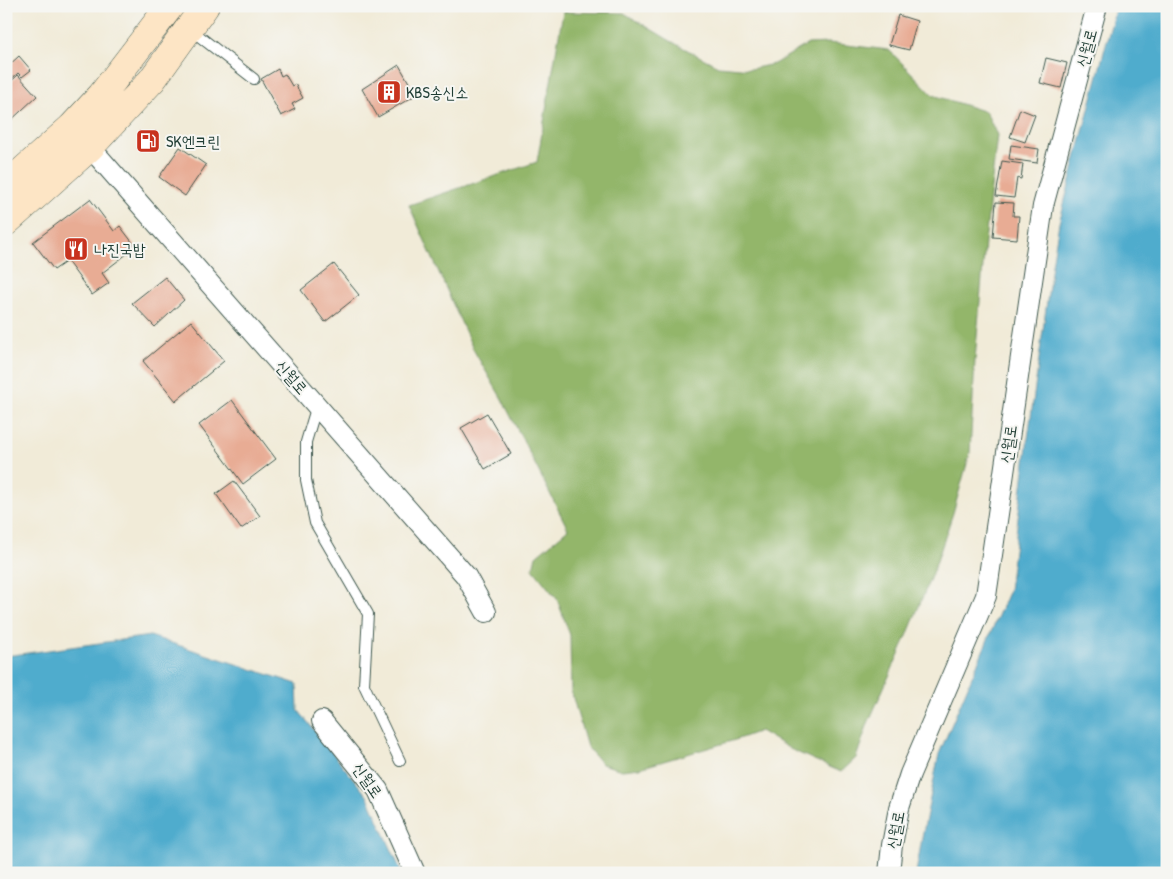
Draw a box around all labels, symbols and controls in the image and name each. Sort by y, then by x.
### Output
street label: 신월로 [1070,26,1102,70]
building icon: KBS송신소 [376,79,402,105]
place label: KBS송신소 [406,81,468,103]
fuel station icon: SK엔크린 [135,128,161,154]
place label: SK엔크린 [166,130,220,152]
restaurant icon: 나진국밥 [63,236,89,262]
place label: 나진국밥 [94,238,146,260]
street label: 신월로 [271,355,313,399]
street label: 신월로 [994,423,1022,465]
street label: 신월로 [348,758,388,802]
street label: 신월로 [881,809,909,851]

